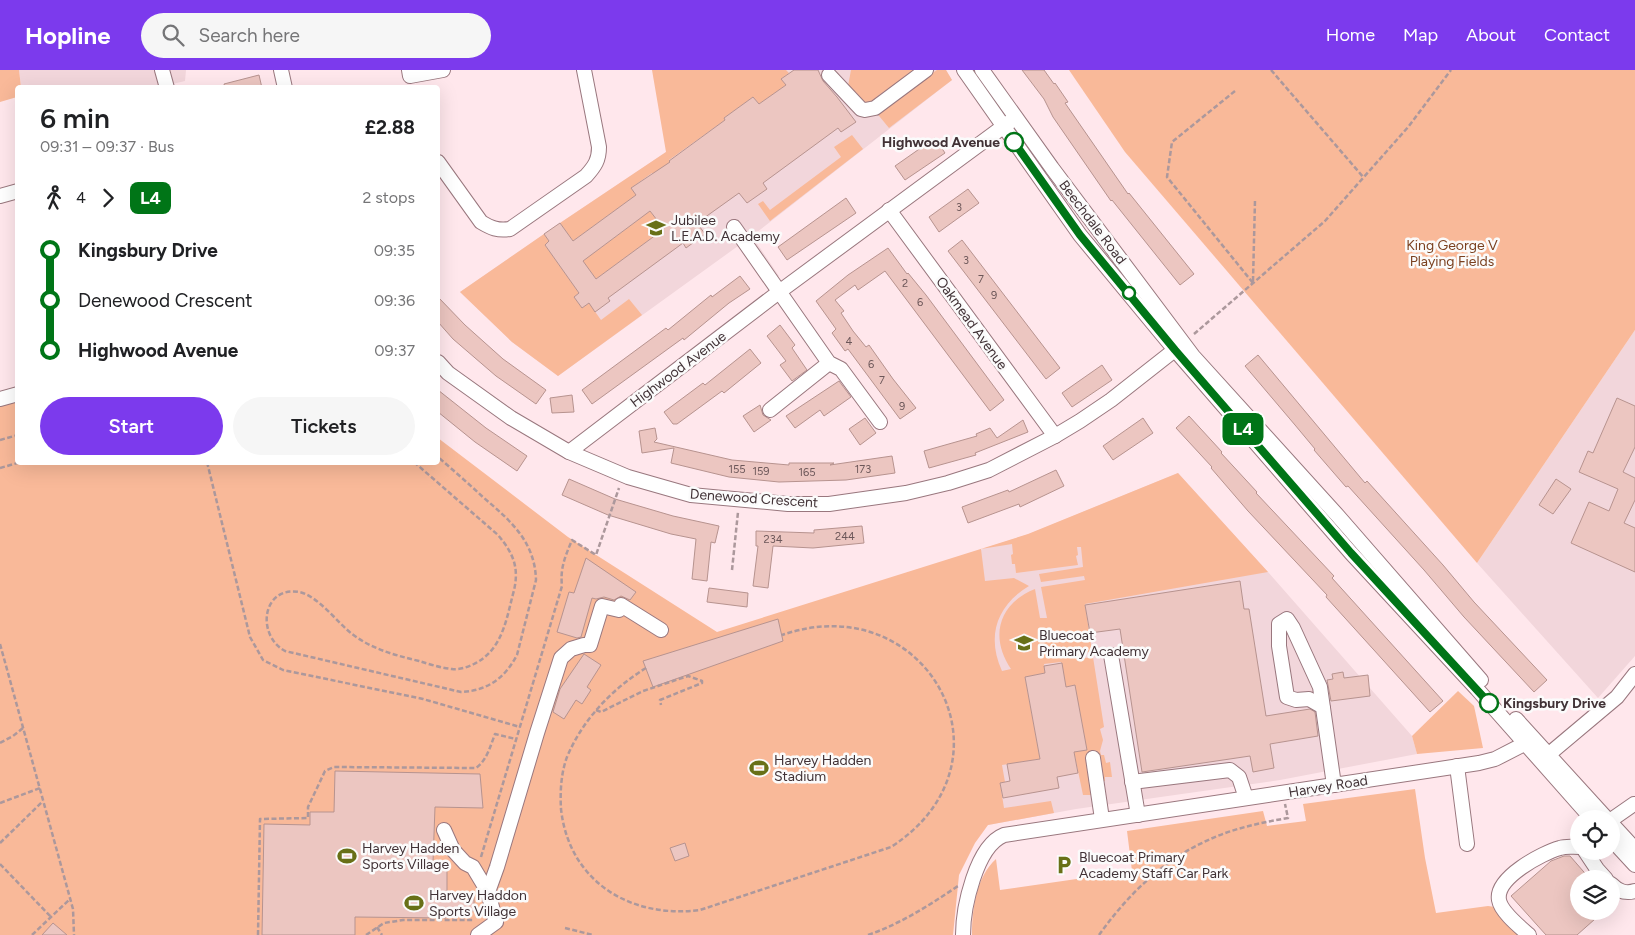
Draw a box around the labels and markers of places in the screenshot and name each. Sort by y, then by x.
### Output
marker: Highwood Avenue [1004,132,1024,152]
place label: Highwood Avenue [882,134,1000,151]
place label: Jubilee L.E.A.D. Academy [671,212,781,245]
school or university icon: Jubilee L.E.A.D. Academy [645,217,667,239]
unlabelled marker [1122,286,1136,300]
place label: Bluecoat Primary Academy [1039,627,1149,660]
school or university icon: Bluecoat Primary Academy [1013,632,1035,654]
marker: Kingsbury Drive [1479,693,1499,713]
place label: Kingsbury Drive [1503,695,1606,712]
place label: Harvey Hadden Stadium [774,752,871,785]
sports icon: Harvey Hadden Stadium [748,757,770,779]
place label: Harvey Hadden Sports Village [362,840,459,873]
sports icon: Harvey Hadden Sports Village [336,845,358,867]
place label: Bluecoat Primary Academy Staff Car Park [1079,849,1229,882]
parking icon: Bluecoat Primary Academy Staff Car Park [1053,854,1075,876]
place label: Harvey Haddon Sports Village [429,887,527,920]
sports icon: Harvey Haddon Sports Village [403,892,425,914]

